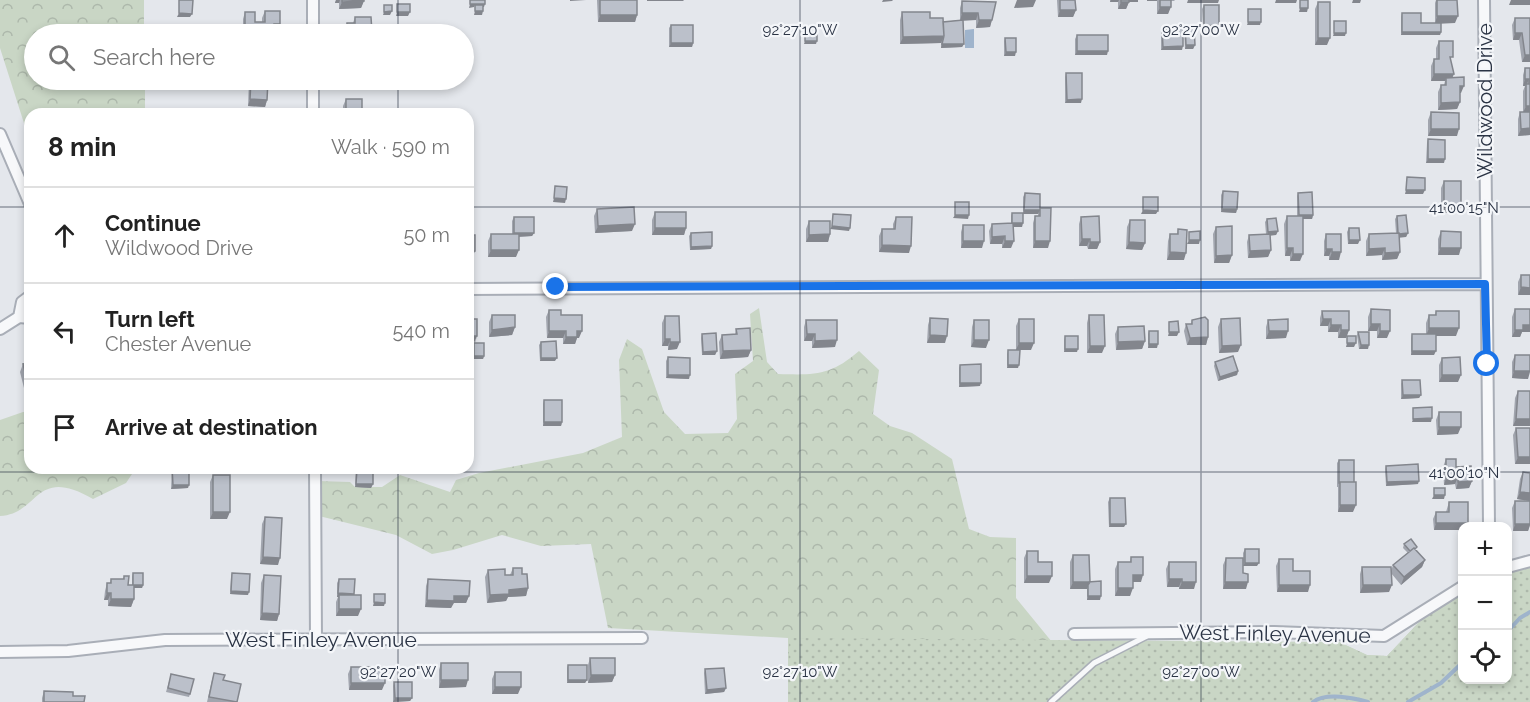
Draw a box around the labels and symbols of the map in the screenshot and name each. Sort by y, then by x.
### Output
text: 92°27'10"W [763,21,838,39]
text: 92°27'00"W [1162,21,1240,39]
street label: Wildwood Drive [1472,23,1497,179]
text: 41°00'15"N [1429,199,1499,217]
route end [542,273,568,299]
route start [1473,350,1499,376]
text: 41°00'10"N [1429,464,1499,482]
street label: West Finley Avenue [1179,619,1371,648]
street label: West Finley Avenue [225,627,417,652]
text: 92°27'20"W [360,663,436,681]
text: 92°27'10"W [763,663,838,681]
text: 92°27'00"W [1162,663,1240,681]

